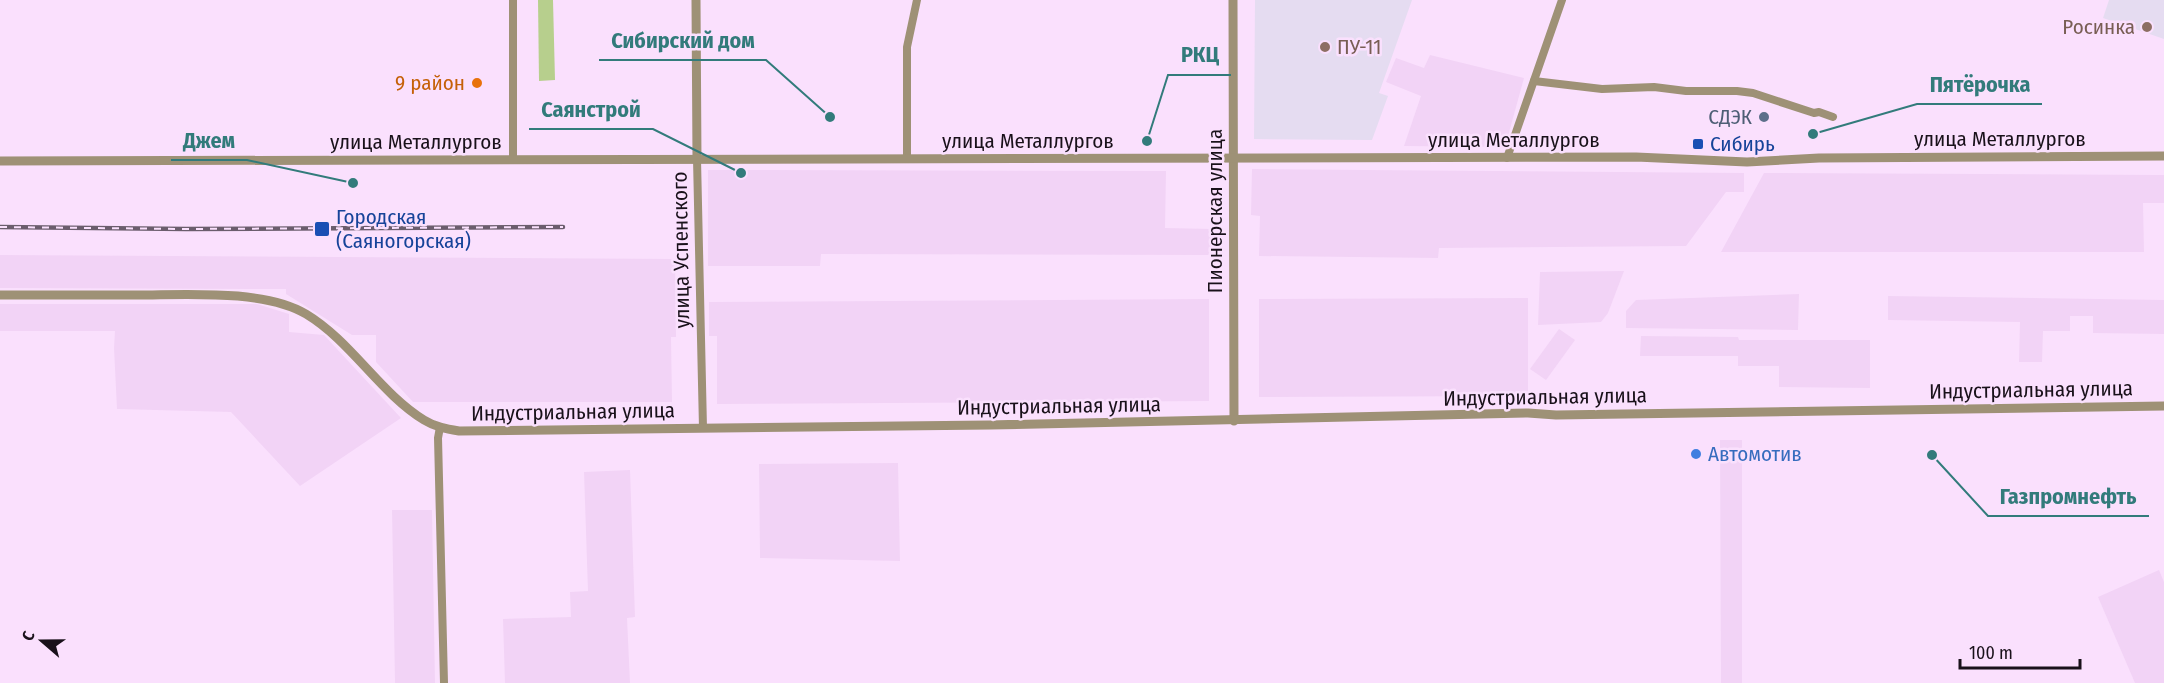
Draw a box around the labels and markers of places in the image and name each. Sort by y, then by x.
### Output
place label: Росинка [2062,14,2135,40]
callout: Сибирский дом [599,20,766,60]
marker: Росинка [2140,20,2154,34]
place label: ПУ-11 [1337,34,1381,60]
callout: РКЦ [1168,35,1231,75]
marker: ПУ-11 [1318,40,1332,54]
callout: Пятёрочка [1917,64,2042,104]
place label: 9 район [395,70,465,96]
marker: 9 район [470,76,484,90]
callout: Саянстрой [529,89,653,129]
place label: СДЭК [1708,104,1753,130]
marker: СДЭК [1757,110,1771,124]
callout: Джем [171,120,247,160]
place label: Сибирь [1710,131,1775,157]
marker: Сибирь [1691,137,1705,151]
place label: Городская (Саяногорская) [336,204,471,254]
marker: Городская (Саяногорская) [313,220,331,238]
place label: Автомотив [1708,441,1802,467]
marker: Автомотив [1689,447,1703,461]
callout: Газпромнефть [1988,476,2149,516]

